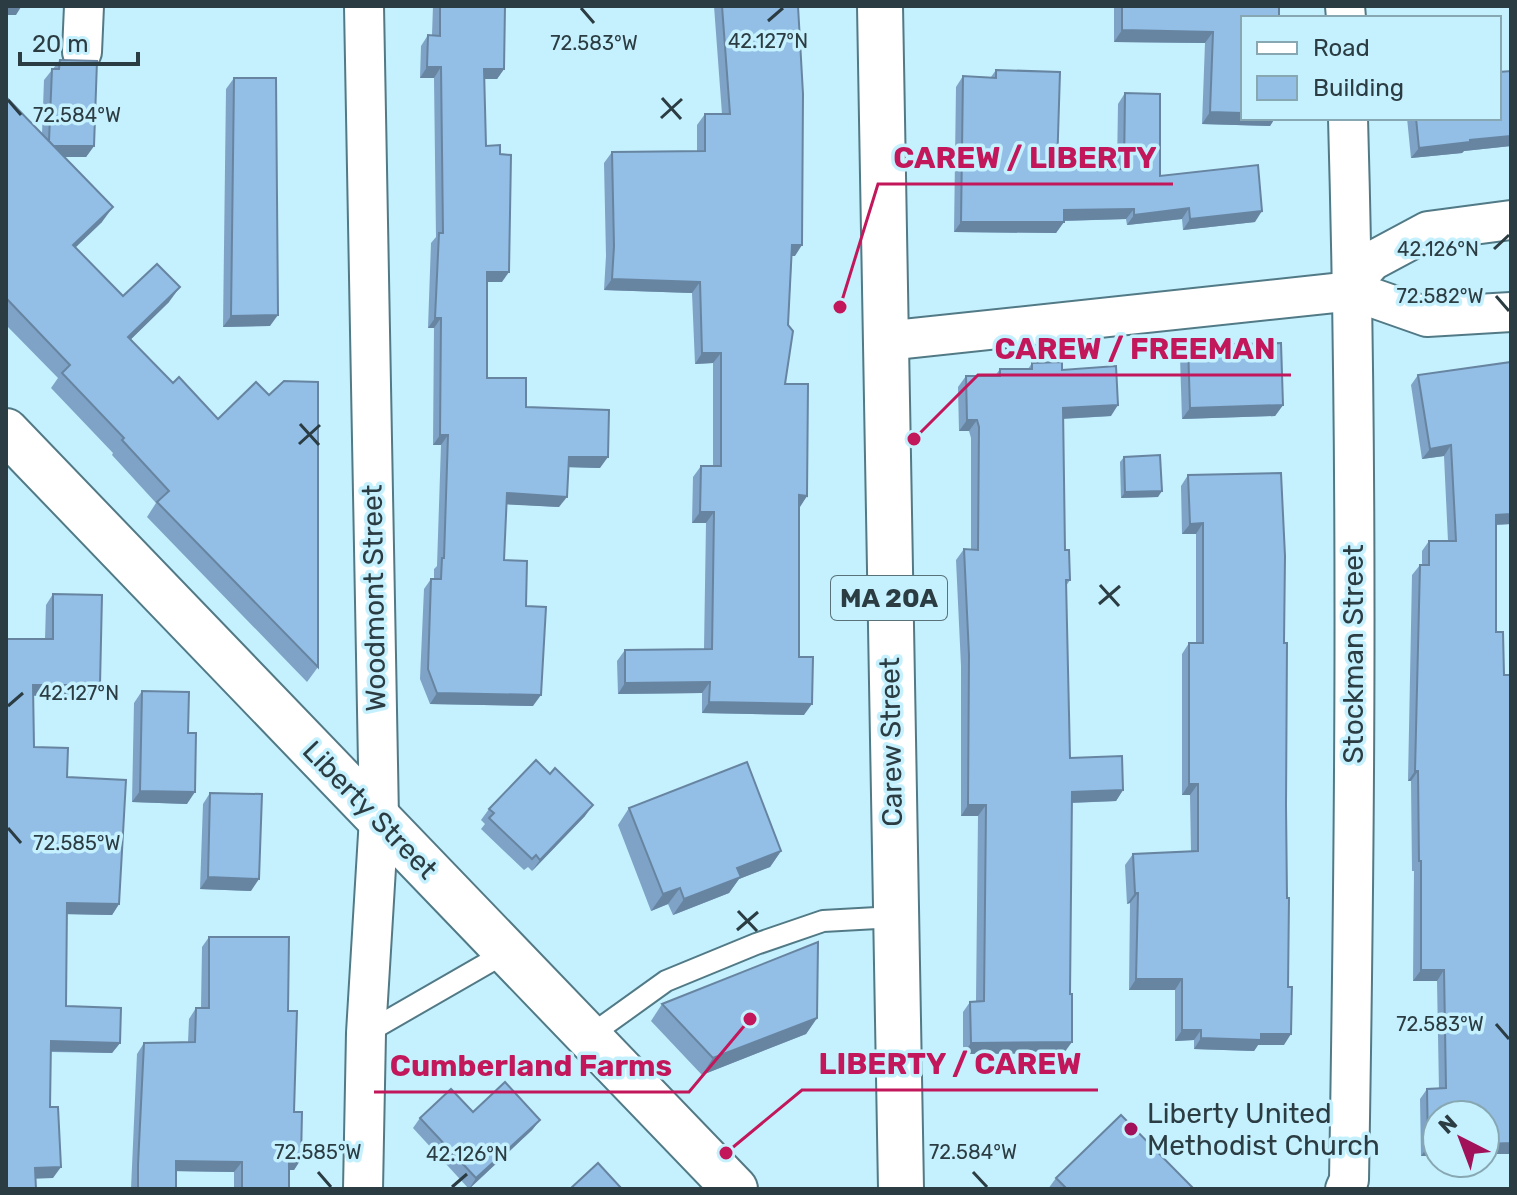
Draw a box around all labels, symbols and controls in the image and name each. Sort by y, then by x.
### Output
scale bar [20,16,138,66]
legend [1241,16,1501,120]
text: 42.127°N [728,29,808,53]
text: 20 m [32,30,89,58]
text: 72.583°W [550,31,638,55]
text: Road [1313,34,1370,62]
text: Building [1313,74,1404,102]
text: 72.584°W [33,103,121,127]
callout: CAREW / LIBERTY [878,130,1173,184]
text: CAREW / LIBERTY [893,140,1157,176]
text: 42.126°N [1397,237,1479,261]
text: 72.582°W [1396,284,1484,308]
callout: CAREW / FREEMAN [978,321,1291,375]
text: CAREW / FREEMAN [994,331,1276,367]
street label: Woodmont Street [356,484,392,712]
street label: Stockman Street [1337,544,1370,764]
road number: MA 20A [831,576,947,620]
street label: Carew Street [873,657,909,827]
text: 42.127°N [39,681,119,705]
street label: Liberty Street [296,734,444,886]
text: 72.585°W [33,831,121,855]
text: 72.583°W [1396,1012,1484,1036]
callout: LIBERTY / CAREW [802,1036,1098,1090]
callout: Cumberland Farms [374,1038,689,1092]
text: LIBERTY / CAREW [819,1046,1081,1082]
text: Cumberland Farms [390,1048,672,1084]
place label: Liberty United Methodist Church [1147,1097,1380,1162]
north arrow [1421,1099,1501,1179]
text: N [1433,1109,1463,1140]
marker: Liberty United Methodist Church [1122,1120,1140,1138]
text: 72.585°W [274,1140,362,1164]
text: 72.584°W [929,1140,1017,1164]
text: 42.126°N [426,1142,508,1166]

